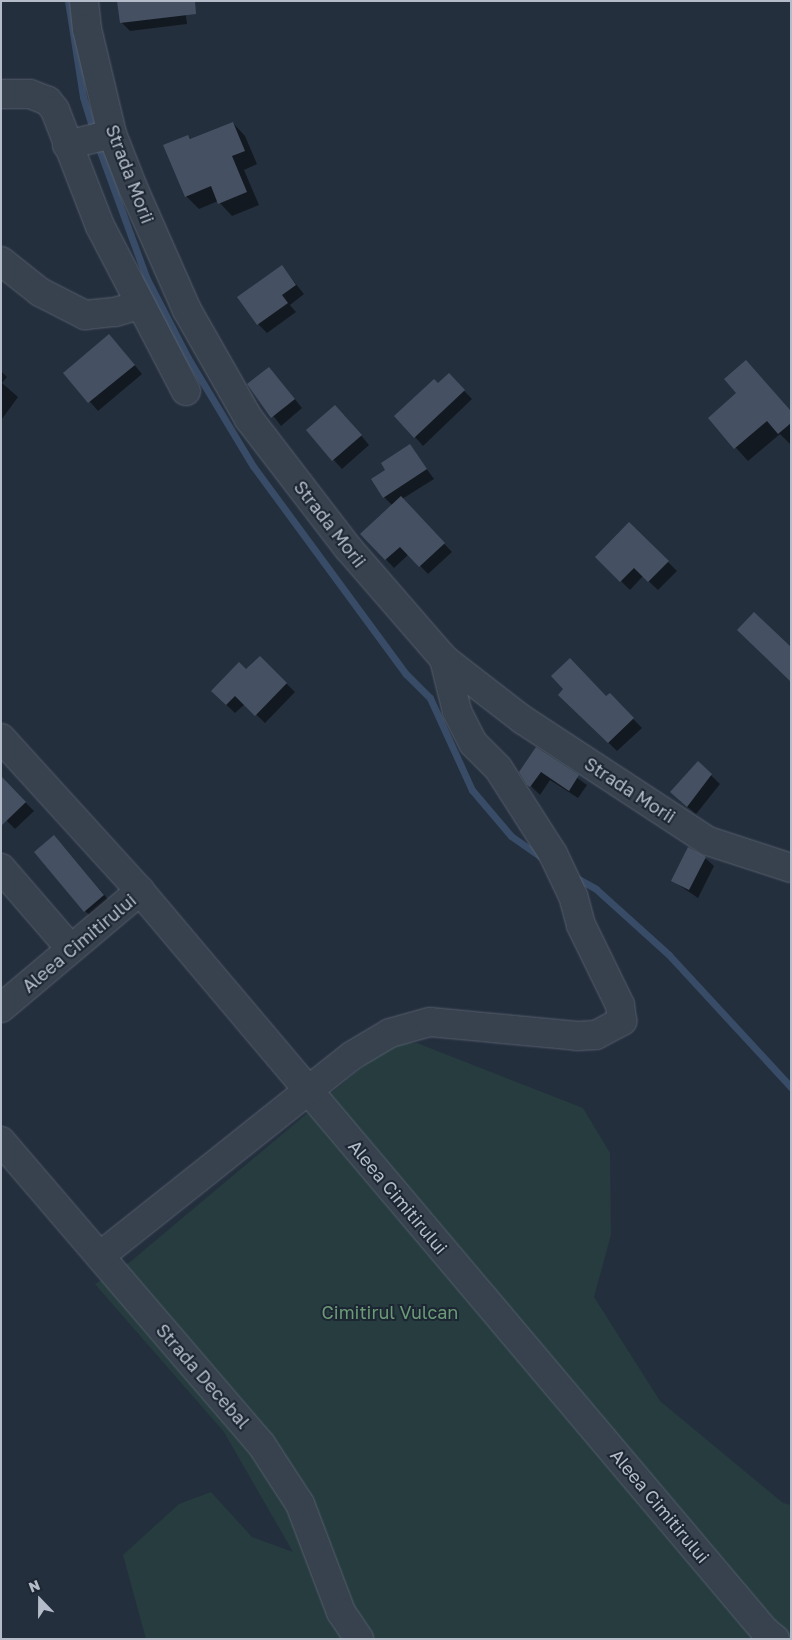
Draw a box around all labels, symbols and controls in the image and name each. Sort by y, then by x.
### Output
street label: Strada Morii [101,122,159,226]
street label: Strada Morii [289,476,371,572]
street label: Strada Morii [580,753,680,827]
street label: Aleea Cimitirului [18,889,140,997]
street label: Aleea Cimitirului [344,1136,452,1258]
park label: Cimitirul Vulcan [322,1301,458,1323]
street label: Strada Decebal [152,1319,254,1433]
street label: Aleea Cimitirului [606,1445,714,1567]
north arrow [15,1575,65,1625]
text: N [26,1576,42,1596]

